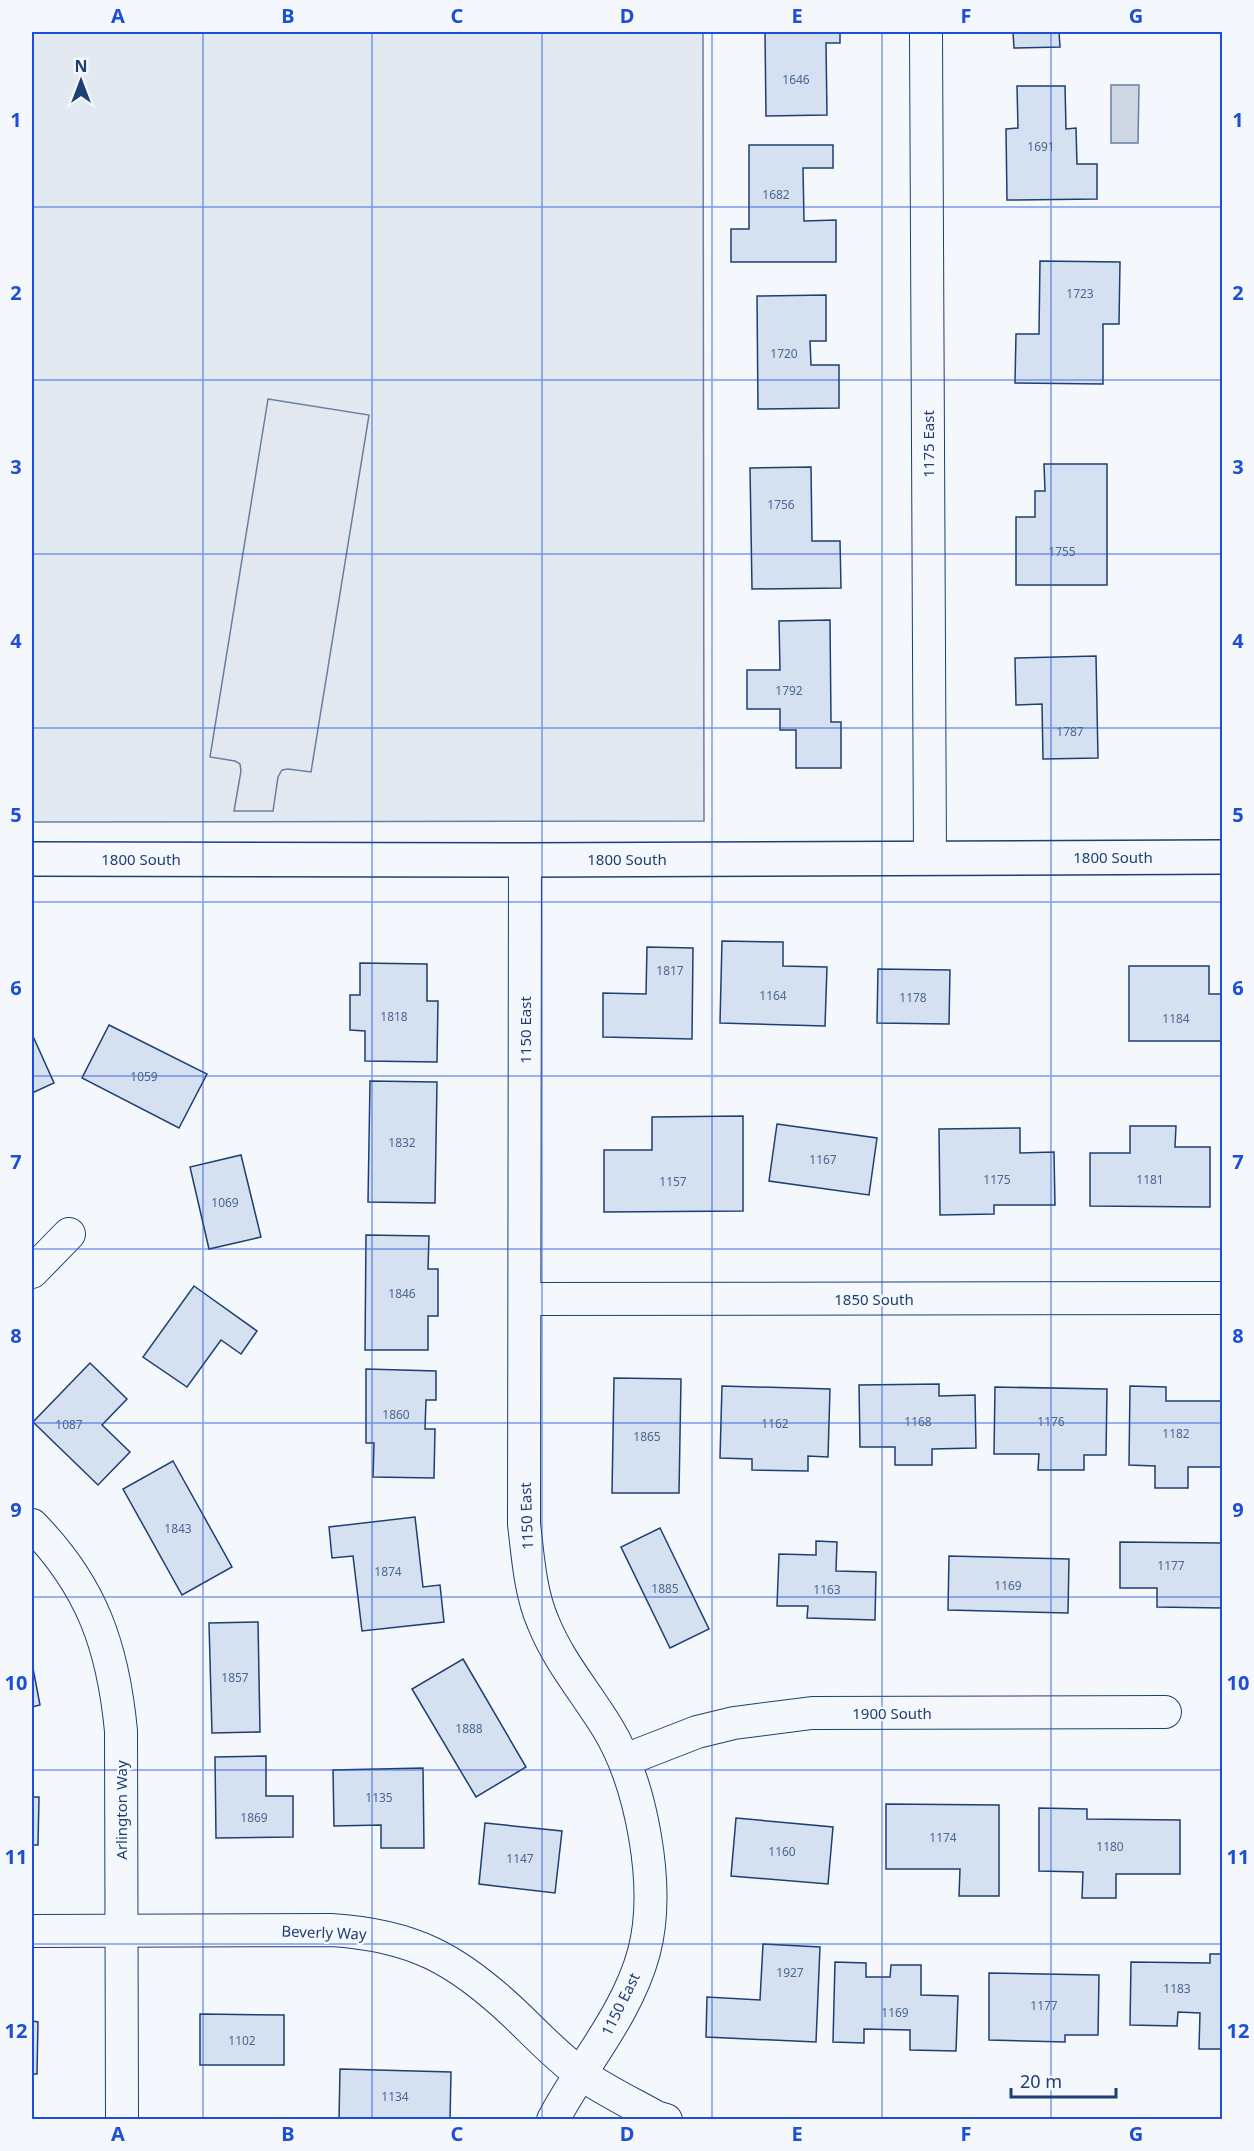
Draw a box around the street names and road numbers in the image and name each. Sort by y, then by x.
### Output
street label: 1175 East [918,410,938,478]
street label: 1800 South [1073,847,1153,867]
street label: 1800 South [101,849,181,869]
street label: 1800 South [587,849,667,869]
street label: 1150 East [515,996,535,1064]
street label: 1850 South [834,1289,914,1309]
street label: 1150 East [515,1481,537,1550]
street label: 1900 South [852,1703,932,1723]
street label: Arlington Way [111,1760,131,1860]
street label: Beverly Way [281,1921,367,1943]
street label: 1150 East [596,1969,644,2039]

